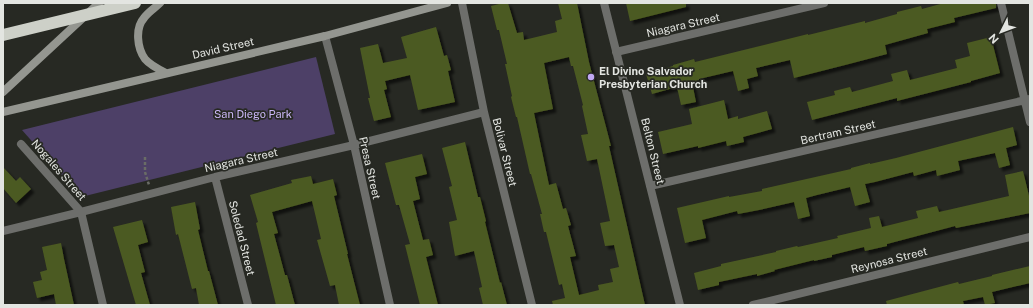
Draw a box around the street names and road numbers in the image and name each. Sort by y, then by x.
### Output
street label: Niagara Street [645,11,721,39]
street label: David Street [191,35,255,61]
street label: Bolivar Street [491,116,519,188]
street label: Belton Street [639,117,667,185]
street label: Bertram Street [799,118,877,146]
street label: Presa Street [357,136,383,200]
street label: Nogales Street [29,137,89,203]
street label: Niagara Street [203,146,279,174]
street label: Soledad Street [227,199,257,277]
street label: Reynosa Street [850,245,928,275]

